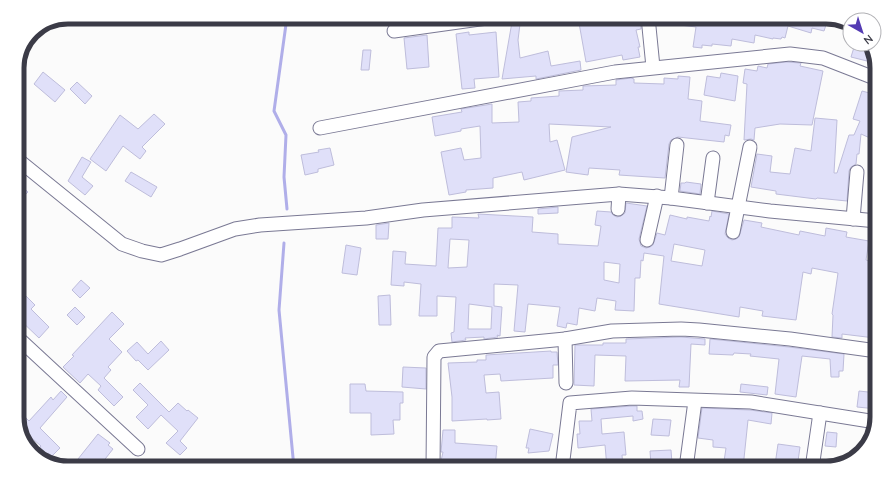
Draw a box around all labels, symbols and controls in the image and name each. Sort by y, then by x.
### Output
north arrow [842,12,882,52]
text: N [861,32,876,48]

